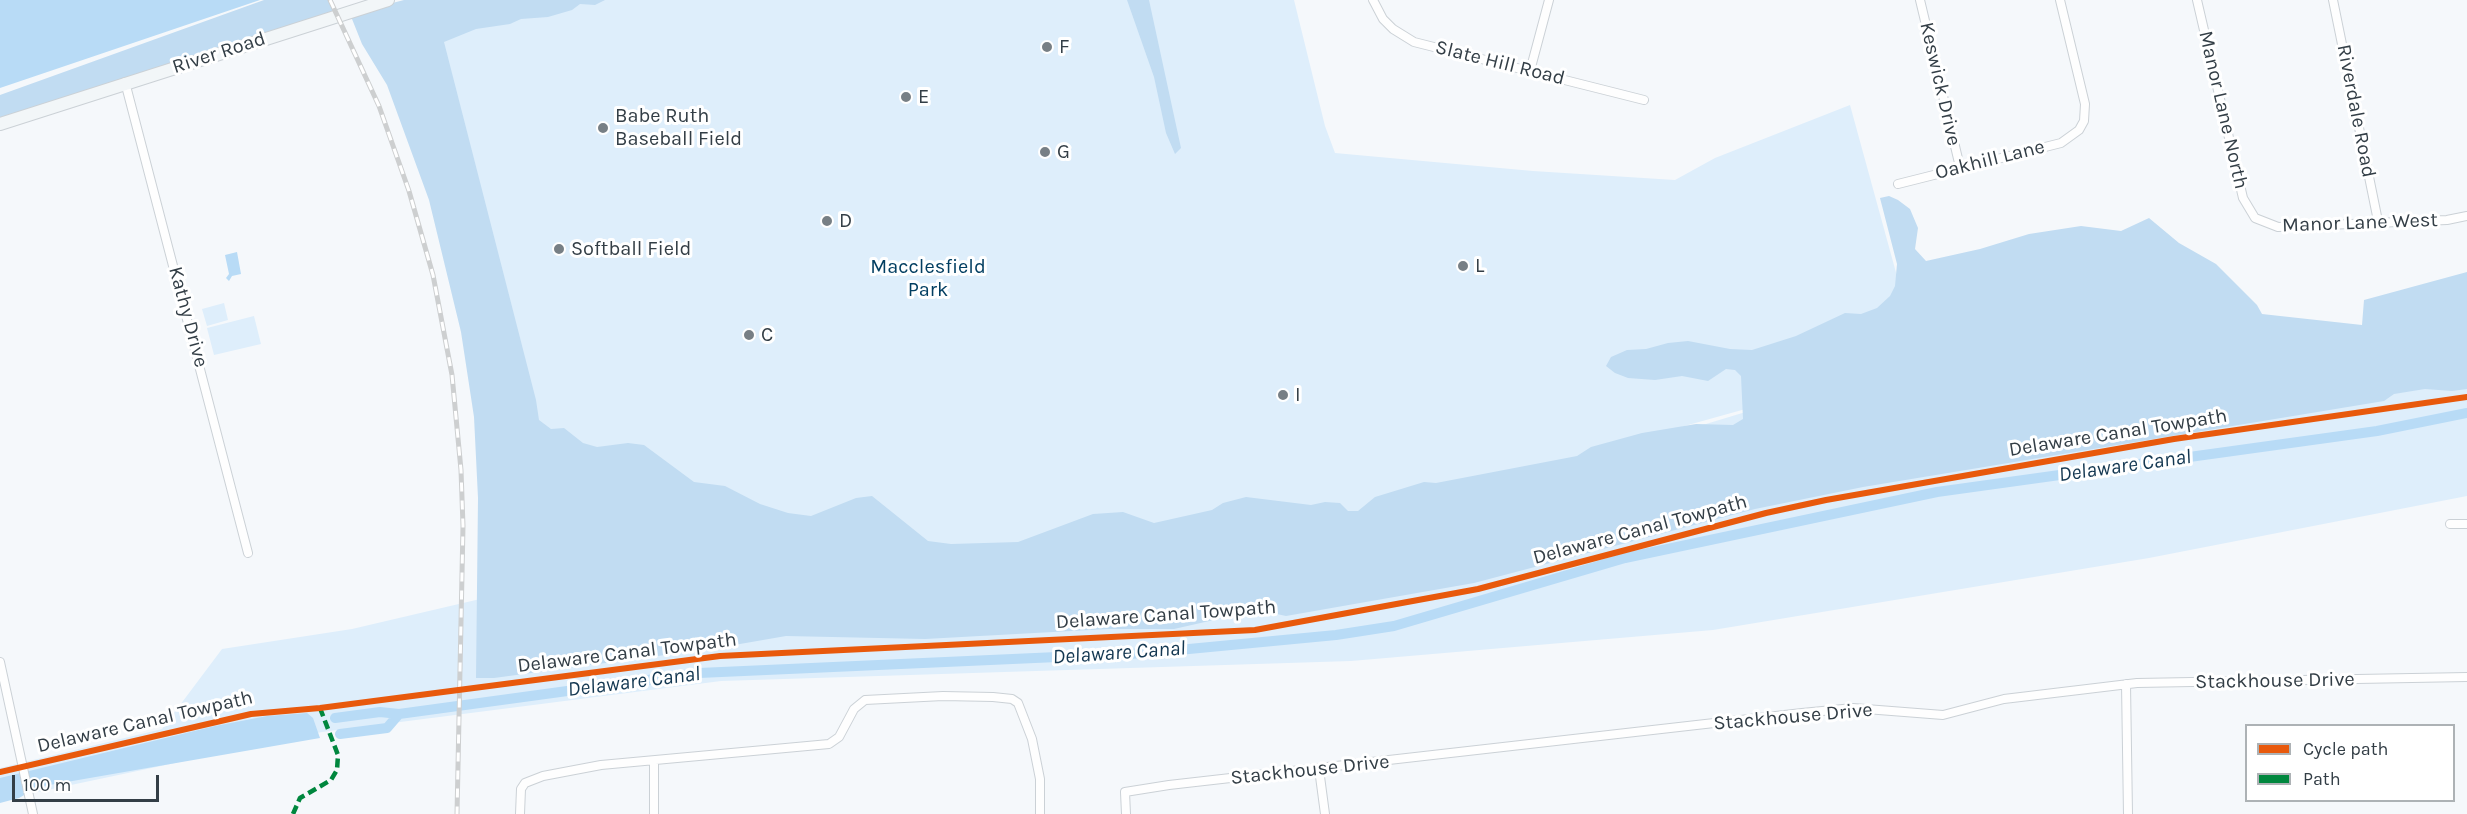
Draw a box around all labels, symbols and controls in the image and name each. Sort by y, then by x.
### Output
street label: Keswick Drive [1914,20,1966,148]
street label: River Road [169,27,269,79]
street label: Manor Lane North [2193,28,2253,192]
place label: F [1059,35,1069,59]
street label: Slate Hill Road [1433,35,1567,91]
marker: F [1040,40,1054,54]
street label: Riverdale Road [2331,42,2381,180]
place label: E [918,85,929,109]
marker: E [899,90,913,104]
place label: Babe Ruth Baseball Field [615,104,742,151]
marker: Babe Ruth Baseball Field [596,121,610,135]
street label: Oakhill Lane [1933,135,2047,185]
place label: G [1057,140,1070,164]
marker: G [1038,145,1052,159]
street label: Manor Lane West [2282,208,2438,238]
place label: D [839,209,852,233]
marker: D [820,214,834,228]
place label: Softball Field [571,237,691,261]
marker: Softball Field [552,242,566,256]
place label: L [1475,254,1484,278]
park label: Macclesfield Park [870,255,986,302]
marker: L [1456,259,1470,273]
street label: Kathy Drive [163,264,213,370]
place label: C [761,323,773,347]
marker: C [742,328,756,342]
place label: I [1295,383,1301,407]
marker: I [1276,388,1290,402]
street label: Delaware Canal Towpath [2007,404,2229,462]
water label: Delaware Canal [2057,444,2193,488]
street label: Delaware Canal Towpath [1530,490,1750,570]
street label: Delaware Canal Towpath [1055,595,1277,635]
street label: Delaware Canal Towpath [516,628,738,678]
water label: Delaware Canal [1052,636,1186,670]
water label: Delaware Canal [566,661,702,703]
street label: Stackhouse Drive [2195,668,2355,694]
street label: Delaware Canal Towpath [35,685,255,759]
street label: Stackhouse Drive [1712,698,1874,736]
legend [2245,724,2455,802]
text: Cycle path [2303,738,2388,760]
street label: Stackhouse Drive [1229,750,1391,790]
scale bar [15,763,162,801]
text: Path [2303,768,2341,790]
text: 100 m [23,774,71,796]

